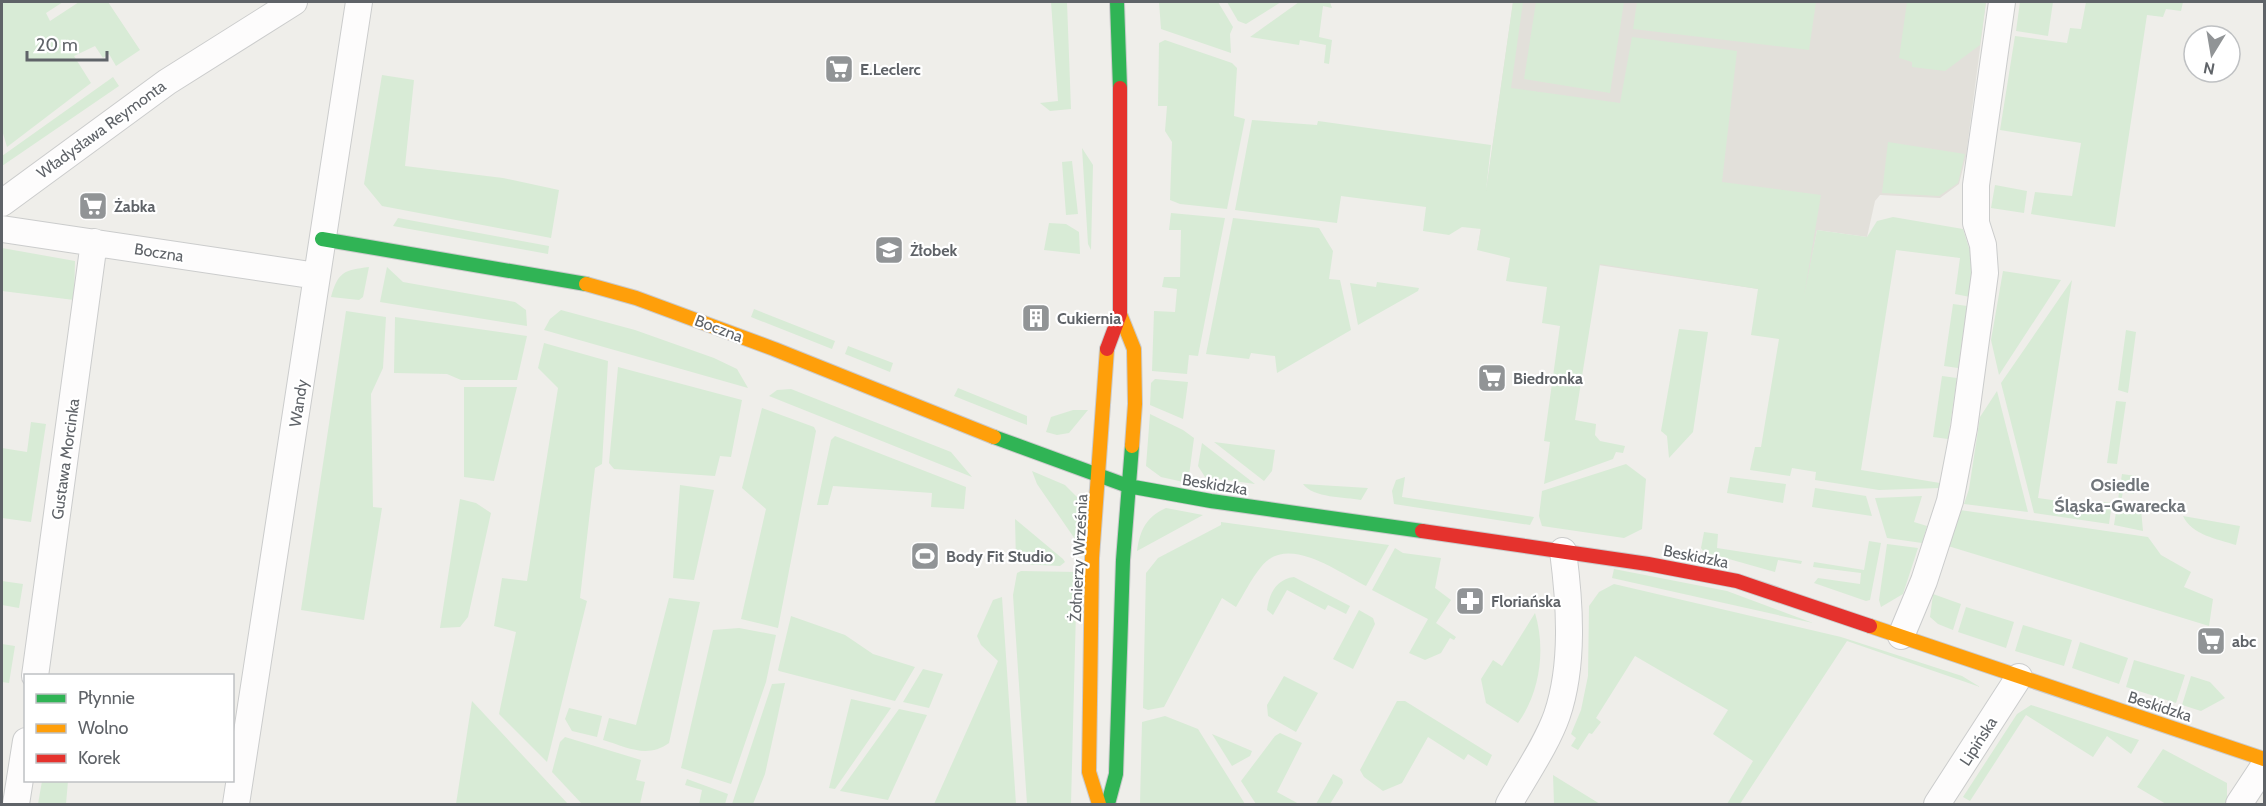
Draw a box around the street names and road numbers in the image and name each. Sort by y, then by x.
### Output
street label: Władysława Reymonta [33,76,170,182]
street label: Boczna [133,239,185,266]
street label: Boczna [692,311,746,346]
street label: Wandy [285,378,312,428]
street label: Gustawa Morcinka [48,397,83,521]
street label: Beskidzka [1181,470,1249,499]
street label: Żołnierzy Września [1066,493,1091,622]
street label: Beskidzka [1662,541,1730,572]
street label: Beskidzka [2125,687,2195,726]
street label: Lipińska [1956,713,2001,769]

